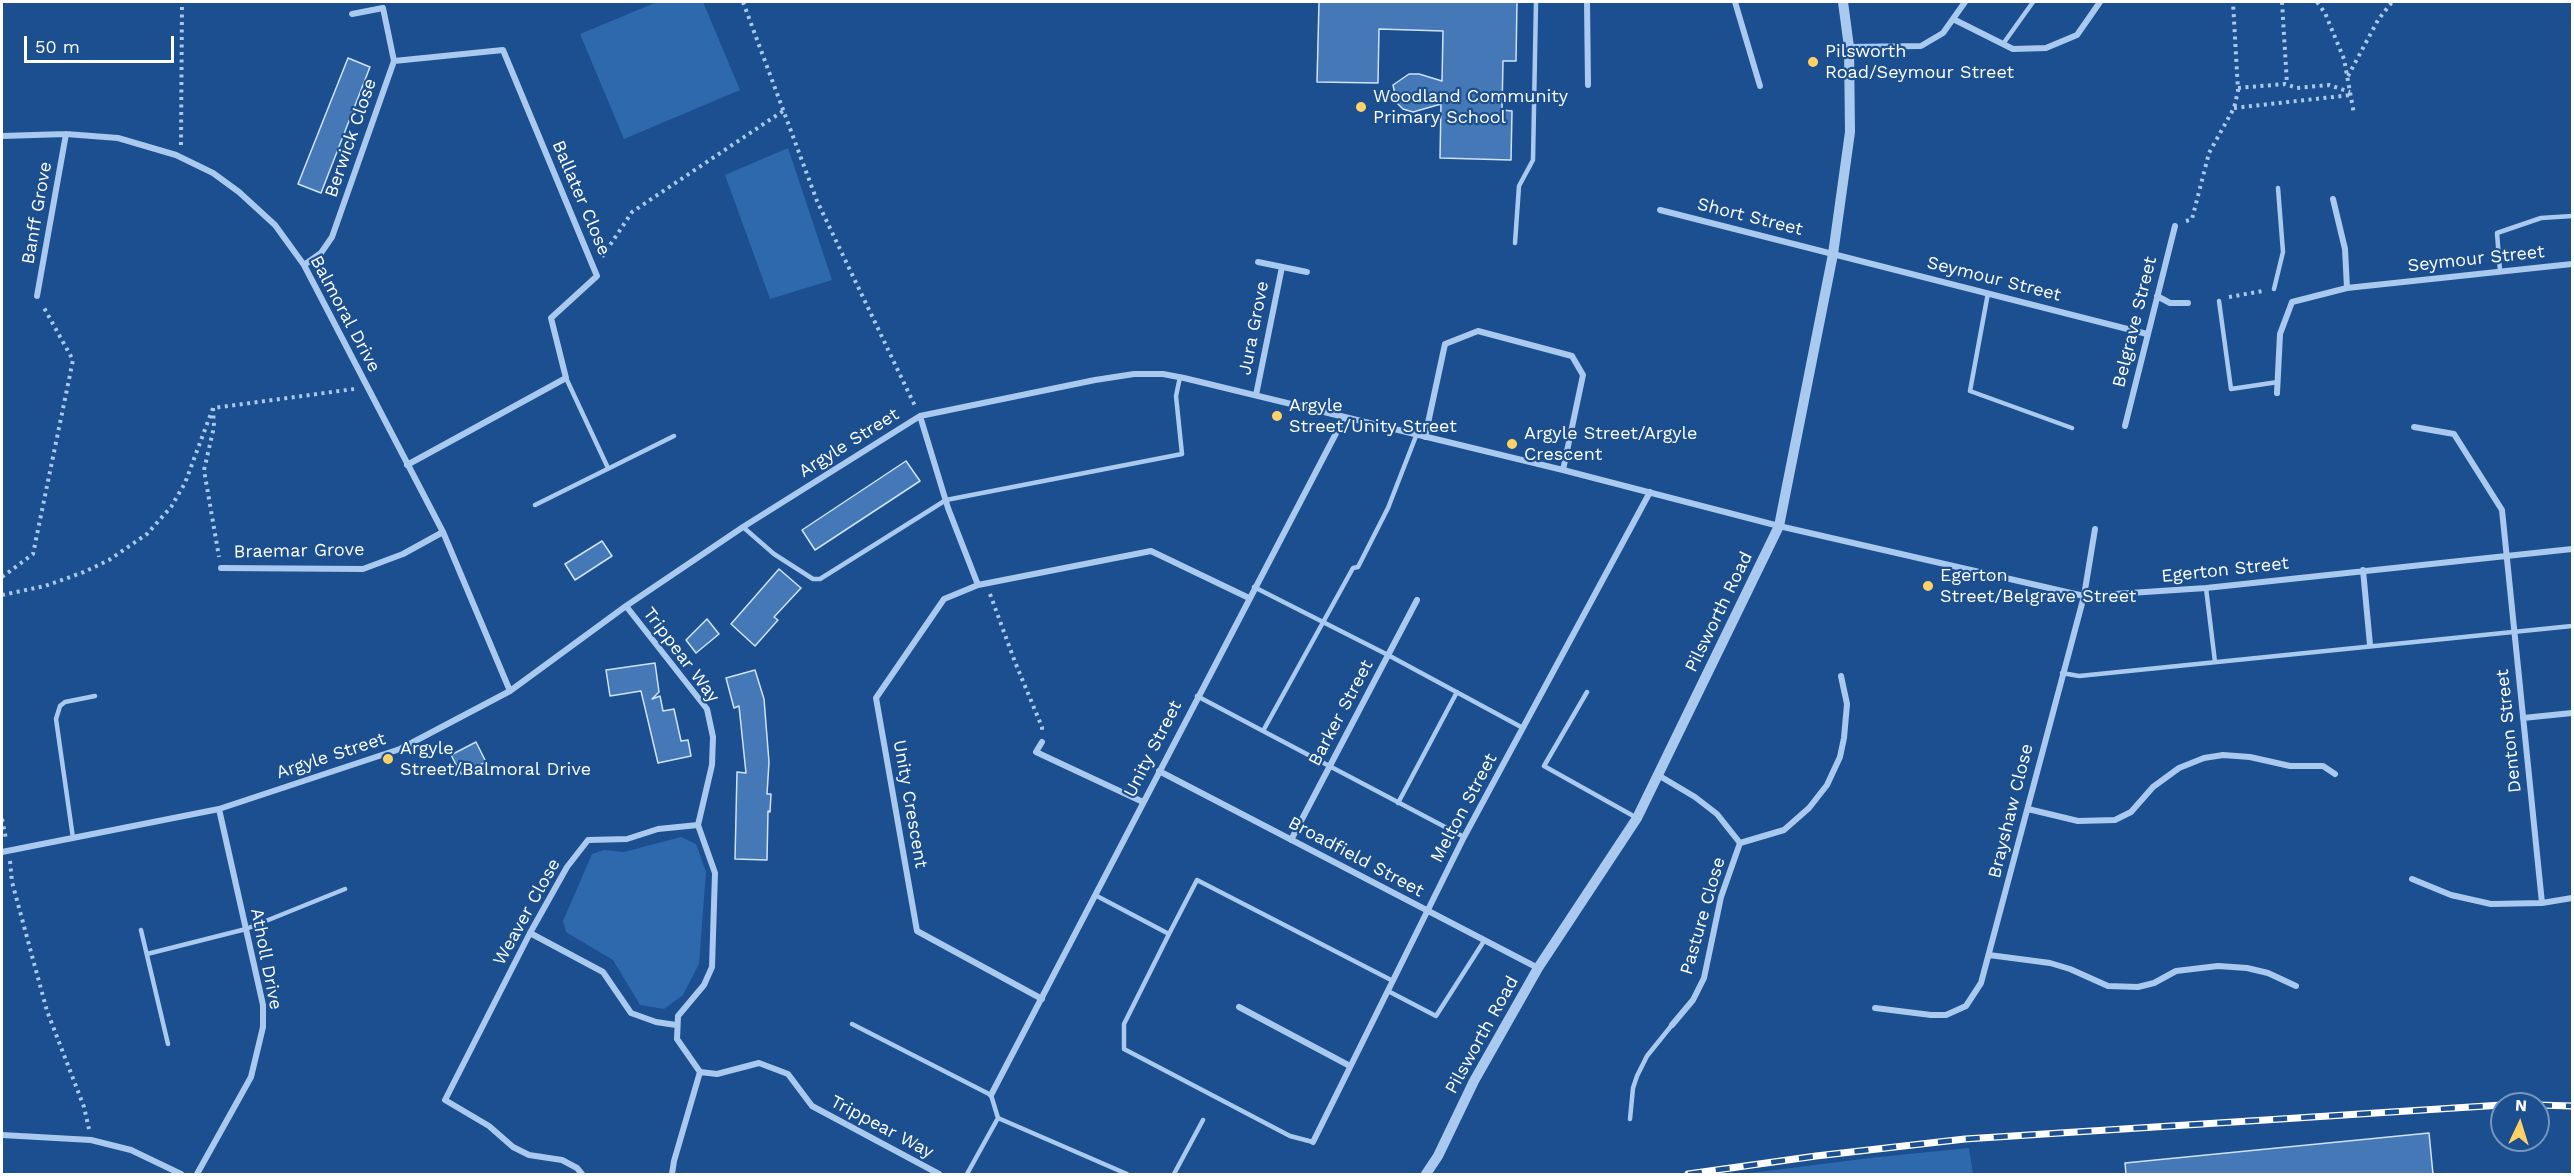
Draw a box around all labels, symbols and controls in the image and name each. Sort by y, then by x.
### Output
scale bar [27,24,177,62]
text: 50 m [35,36,80,57]
place label: Pilsworth Road/Seymour Street [1825,41,2014,84]
marker: Pilsworth Road/Seymour Street [1806,55,1820,69]
street label: Berwick Close [321,76,381,200]
place label: Woodland Community Primary School [1373,86,1568,128]
marker: Woodland Community Primary School [1354,100,1368,114]
street label: Ballater Close [547,137,615,259]
street label: Banff Grove [17,160,57,266]
street label: Short Street [1695,193,1805,241]
street label: Seymour Street [2406,241,2546,277]
street label: Balmoral Drive [305,252,385,376]
street label: Seymour Street [1925,252,2063,306]
street label: Belgrave Street [2108,254,2162,390]
street label: Jura Grove [1234,279,1274,377]
place label: Argyle Street/Unity Street [1289,395,1457,438]
street label: Argyle Street [795,404,903,482]
marker: Argyle Street/Unity Street [1270,409,1284,423]
place label: Argyle Street/Argyle Crescent [1524,423,1697,466]
marker: Argyle Street/Argyle Crescent [1505,437,1519,451]
street label: Braemar Grove [233,539,365,563]
street label: Pilsworth Road [1681,548,1757,676]
street label: Egerton Street [2160,553,2290,587]
place label: Egerton Street/Belgrave Street [1940,565,2136,608]
marker: Egerton Street/Belgrave Street [1921,579,1935,593]
street label: Trippear Way [638,603,724,707]
street label: Barker Street [1304,656,1378,770]
street label: Denton Street [2492,668,2526,794]
street label: Unity Street [1119,697,1187,801]
street label: Argyle Street [274,728,388,784]
place label: Argyle Street/Balmoral Drive [400,738,591,780]
street label: Unity Crescent [888,738,932,870]
street label: Brayshaw Close [1984,741,2038,881]
street label: Melton Street [1426,750,1502,866]
marker: Argyle Street/Balmoral Drive [381,752,395,766]
street label: Broadfield Street [1285,812,1427,902]
street label: Weaver Close [489,855,565,969]
street label: Pasture Close [1676,855,1730,977]
street label: Atholl Drive [246,907,286,1011]
street label: Pilsworth Road [1441,972,1523,1098]
street label: Trippear Way [827,1091,937,1163]
north arrow [2490,1092,2550,1152]
text: N [2515,1096,2528,1115]

